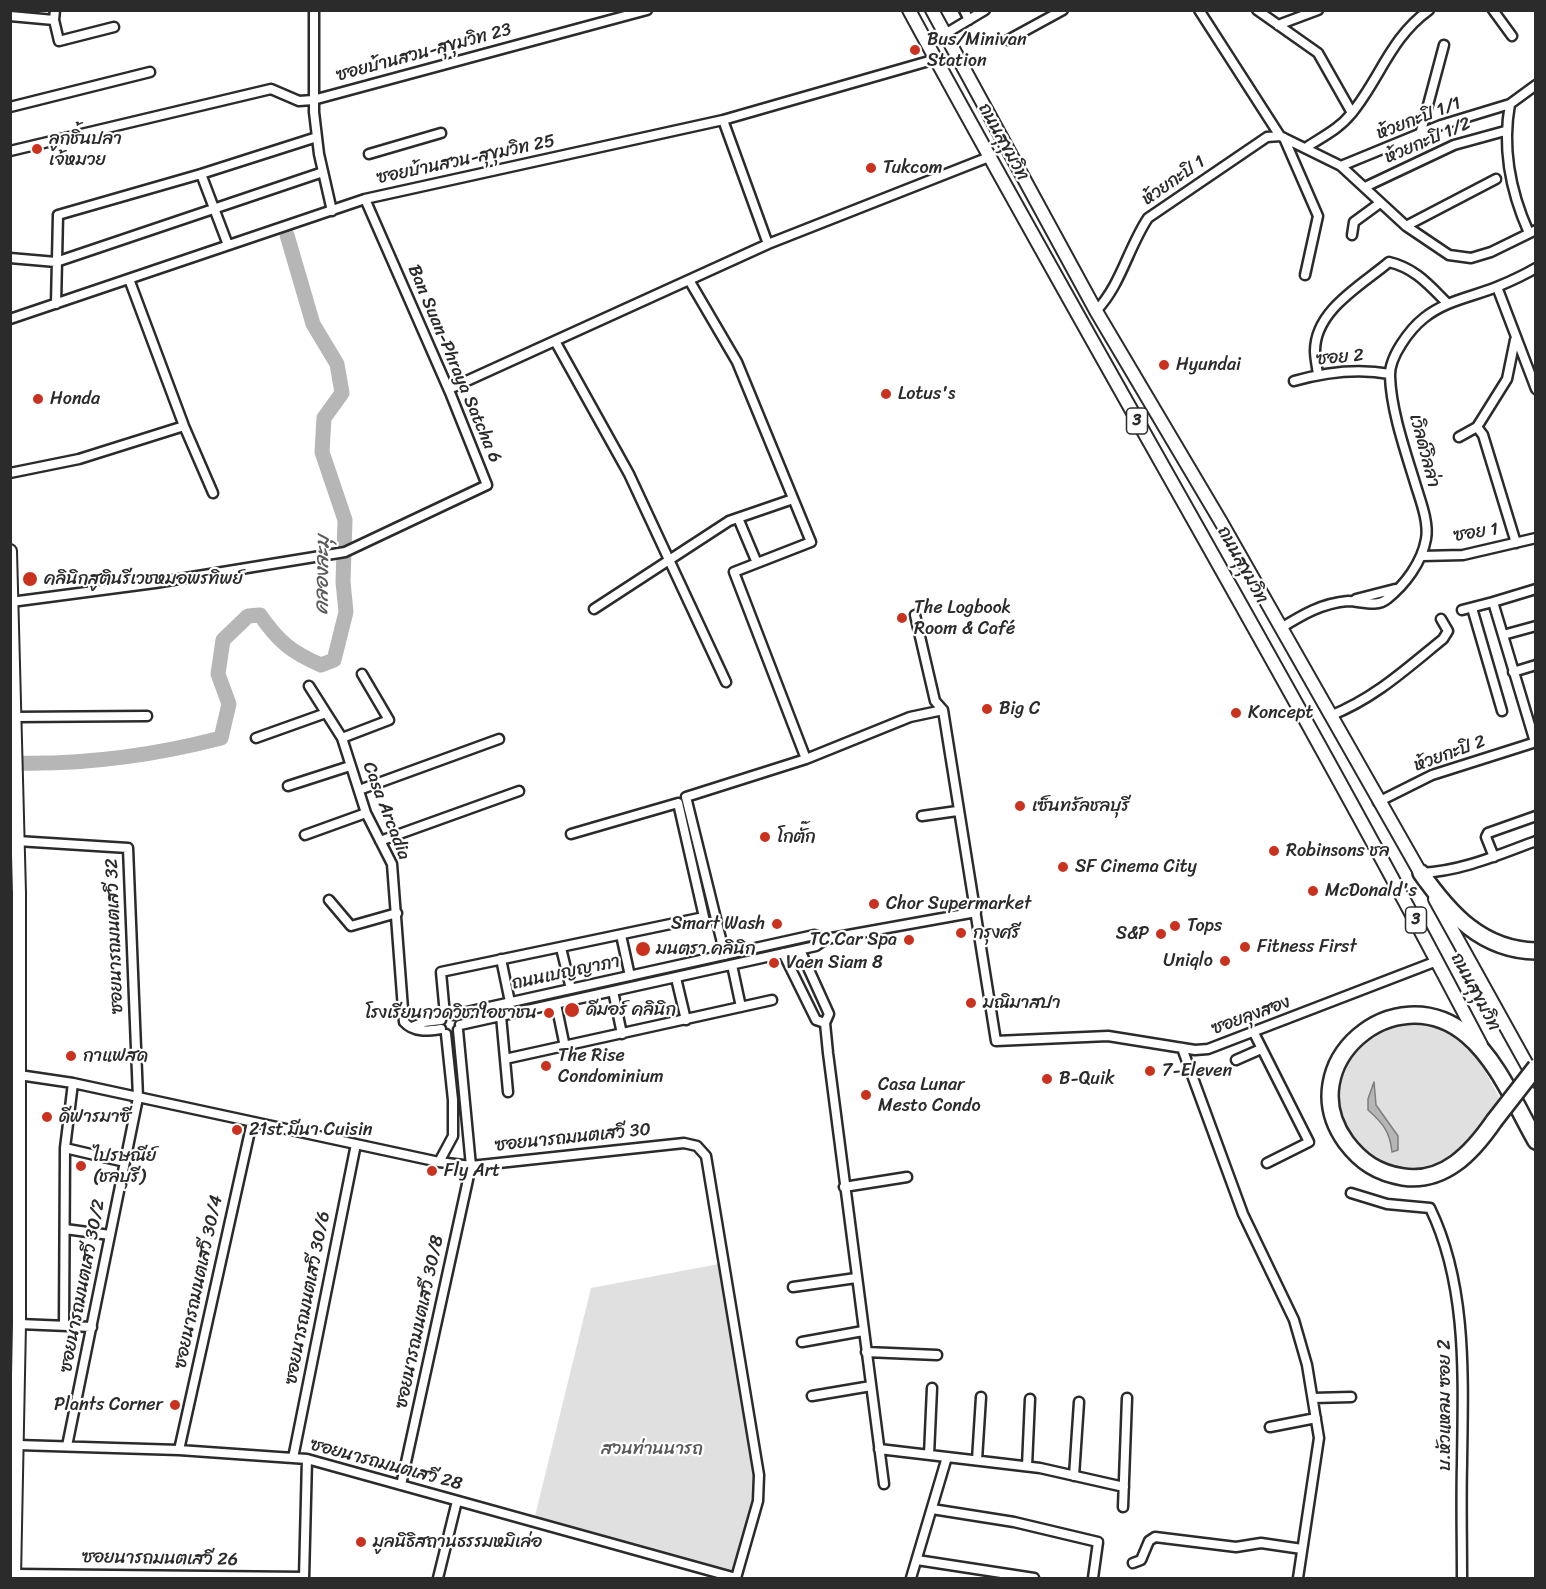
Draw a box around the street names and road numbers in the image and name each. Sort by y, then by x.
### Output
street label: ซอยบ้านสวน-สุขุมวิท 23 [334,19,514,87]
street label: ห้วยกะปิ 1/1 [1374,93,1464,145]
street label: ถนนสุขุมวิท [973,100,1033,184]
street label: ห้วยกะปิ 1/2 [1382,113,1474,169]
street label: ซอยบ้านสวน-สุขุมวิท 25 [375,131,557,189]
street label: ห้วยกะปิ 1 [1138,152,1210,210]
street label: Ban Suan-Phraya Satcha 6 [402,262,506,466]
street label: ซอย 2 [1315,345,1365,371]
road number: 3 [1126,408,1148,434]
street label: เวิลด์วิลล่า [1404,412,1444,490]
street label: ซอย 1 [1452,519,1500,547]
street label: ถนนสุขุมวิท [1212,523,1272,607]
street label: ห้วยกะปิ 2 [1411,731,1489,777]
street label: Casa Arcadia [357,759,415,863]
street label: ซอยนารถมนตเสวี 32 [101,858,129,1014]
road number: 3 [1406,907,1426,933]
street label: ถนนสุขุมวิท [1445,949,1505,1035]
street label: ถนนเบญญาภา [510,951,622,995]
street label: ซอยลุงสอง [1209,992,1293,1040]
street label: ซอยนารถมนตเสวี 30 [494,1119,652,1157]
street label: ซอยนารถมนตเสวี 30/4 [170,1193,228,1371]
street label: ซอยนารถมนตเสวี 30/2 [56,1198,110,1374]
street label: ซอยนารถมนตเสวี 30/6 [281,1210,335,1386]
street label: ซอยนารถมนตเสวี 30/8 [391,1233,449,1411]
street label: บ.หัวแหลม ซอย 2 [1434,1339,1456,1471]
street label: ซอยนารถมนตเสวี 28 [308,1434,464,1496]
street label: ซอยนารถมนตเสวี 26 [82,1547,238,1571]

